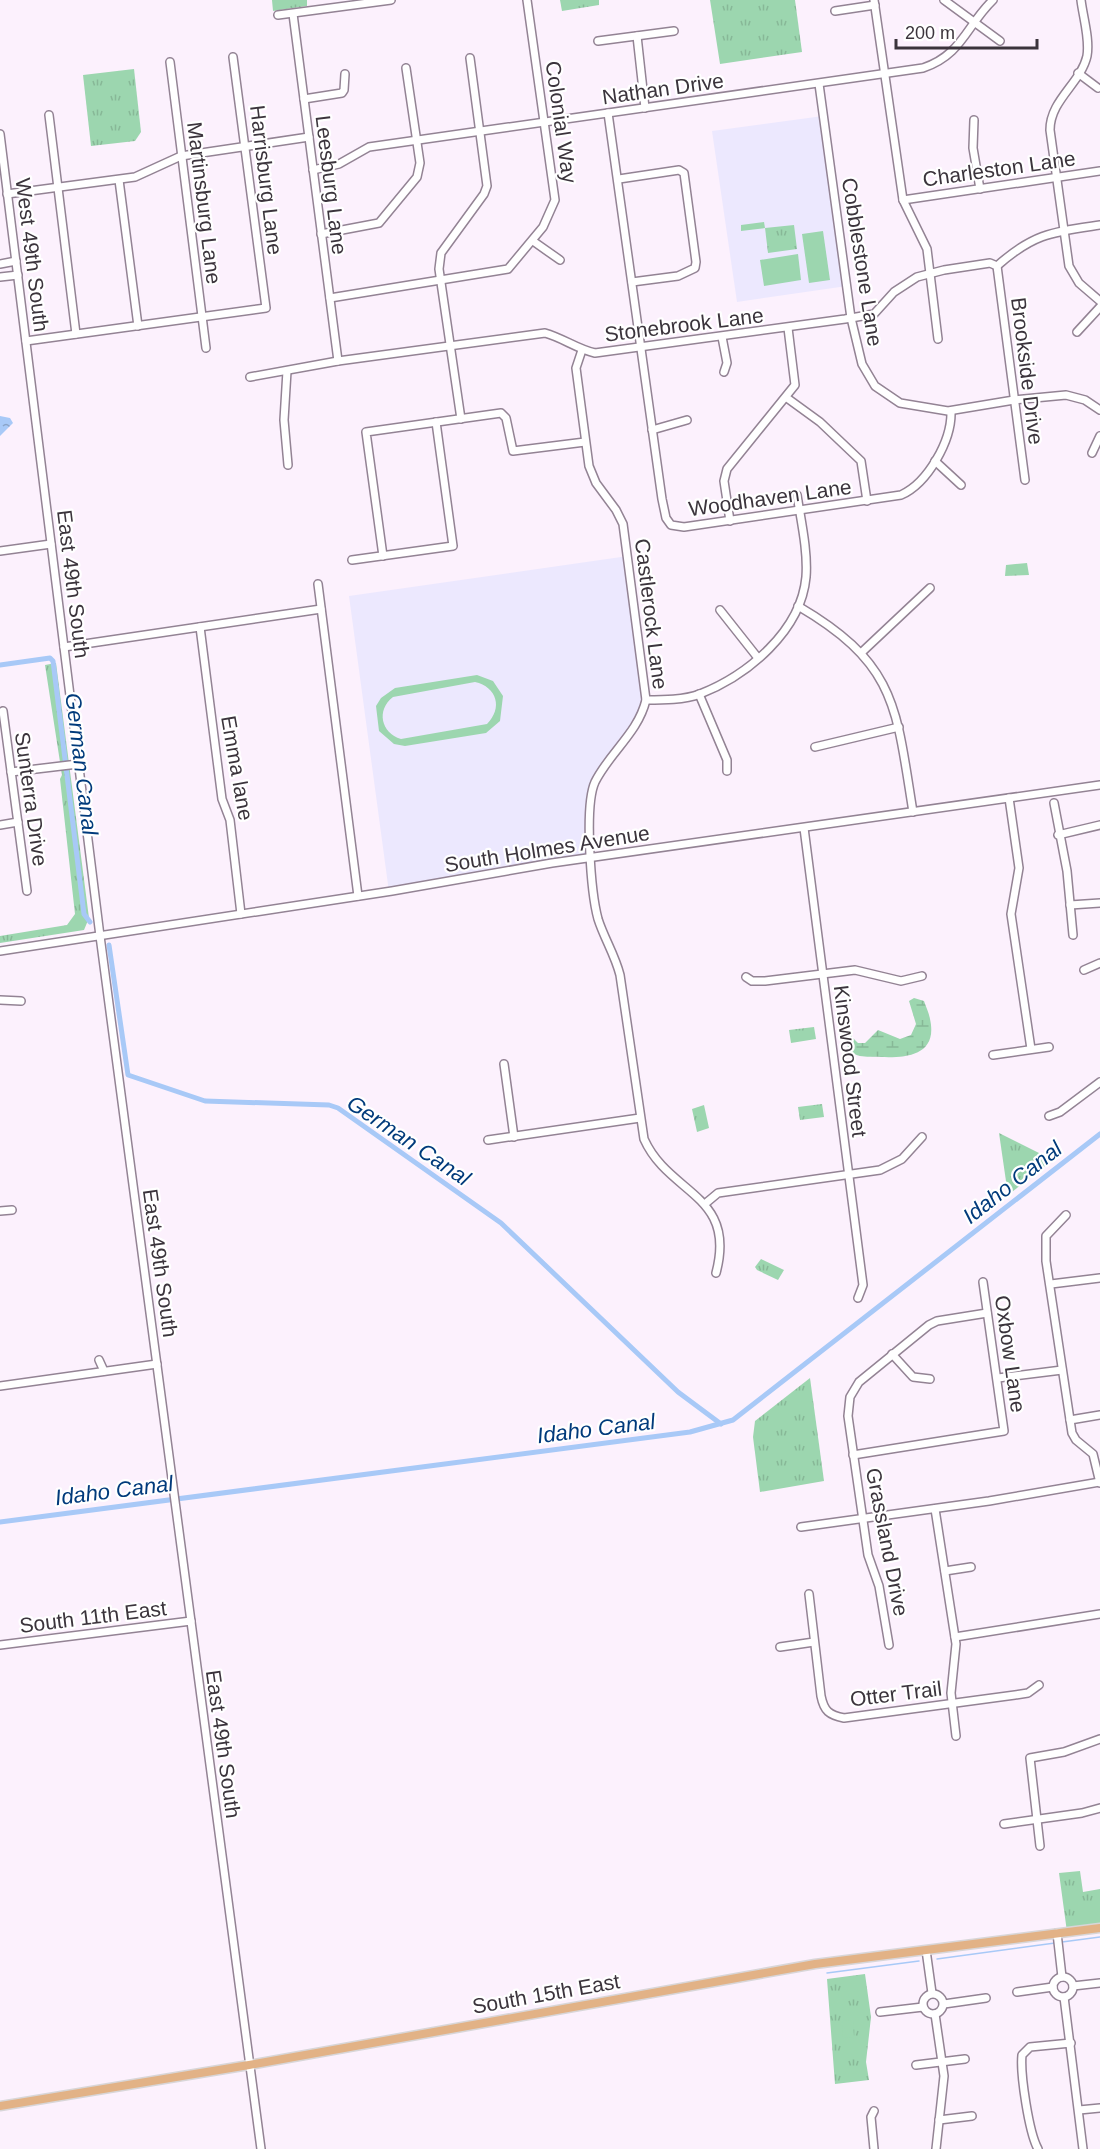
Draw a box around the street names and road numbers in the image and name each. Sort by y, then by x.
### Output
street label: Colonial Way [542,59,582,185]
street label: Nathan Drive [601,69,725,108]
street label: Harrisburg Lane [246,104,287,256]
street label: Leesburg Lane [312,114,351,256]
street label: Martinsburg Lane [183,120,226,285]
street label: Charleston Lane [921,146,1077,191]
street label: Cobblestone Lane [838,176,887,348]
street label: West 49th South [12,177,53,333]
street label: Brookside Drive [1007,296,1048,446]
street label: Stonebrook Lane [603,303,765,346]
street label: Woodhaven Lane [687,475,853,520]
street label: East 49th South [53,508,94,660]
street label: Castlerock Lane [631,537,672,691]
street label: Emma lane [217,714,258,822]
street label: Sunterra Drive [11,730,52,868]
street label: South Holmes Avenue [443,821,651,876]
street label: Kinswood Street [830,984,871,1138]
street label: East 49th South [139,1187,182,1339]
street label: Oxbow Lane [991,1294,1030,1414]
street label: Grassland Drive [862,1466,913,1618]
street label: South 11th East [18,1596,168,1637]
street label: East 49th South [202,1668,245,1820]
street label: Otter Trail [849,1676,943,1711]
street label: South 15th East [470,1969,622,2018]

